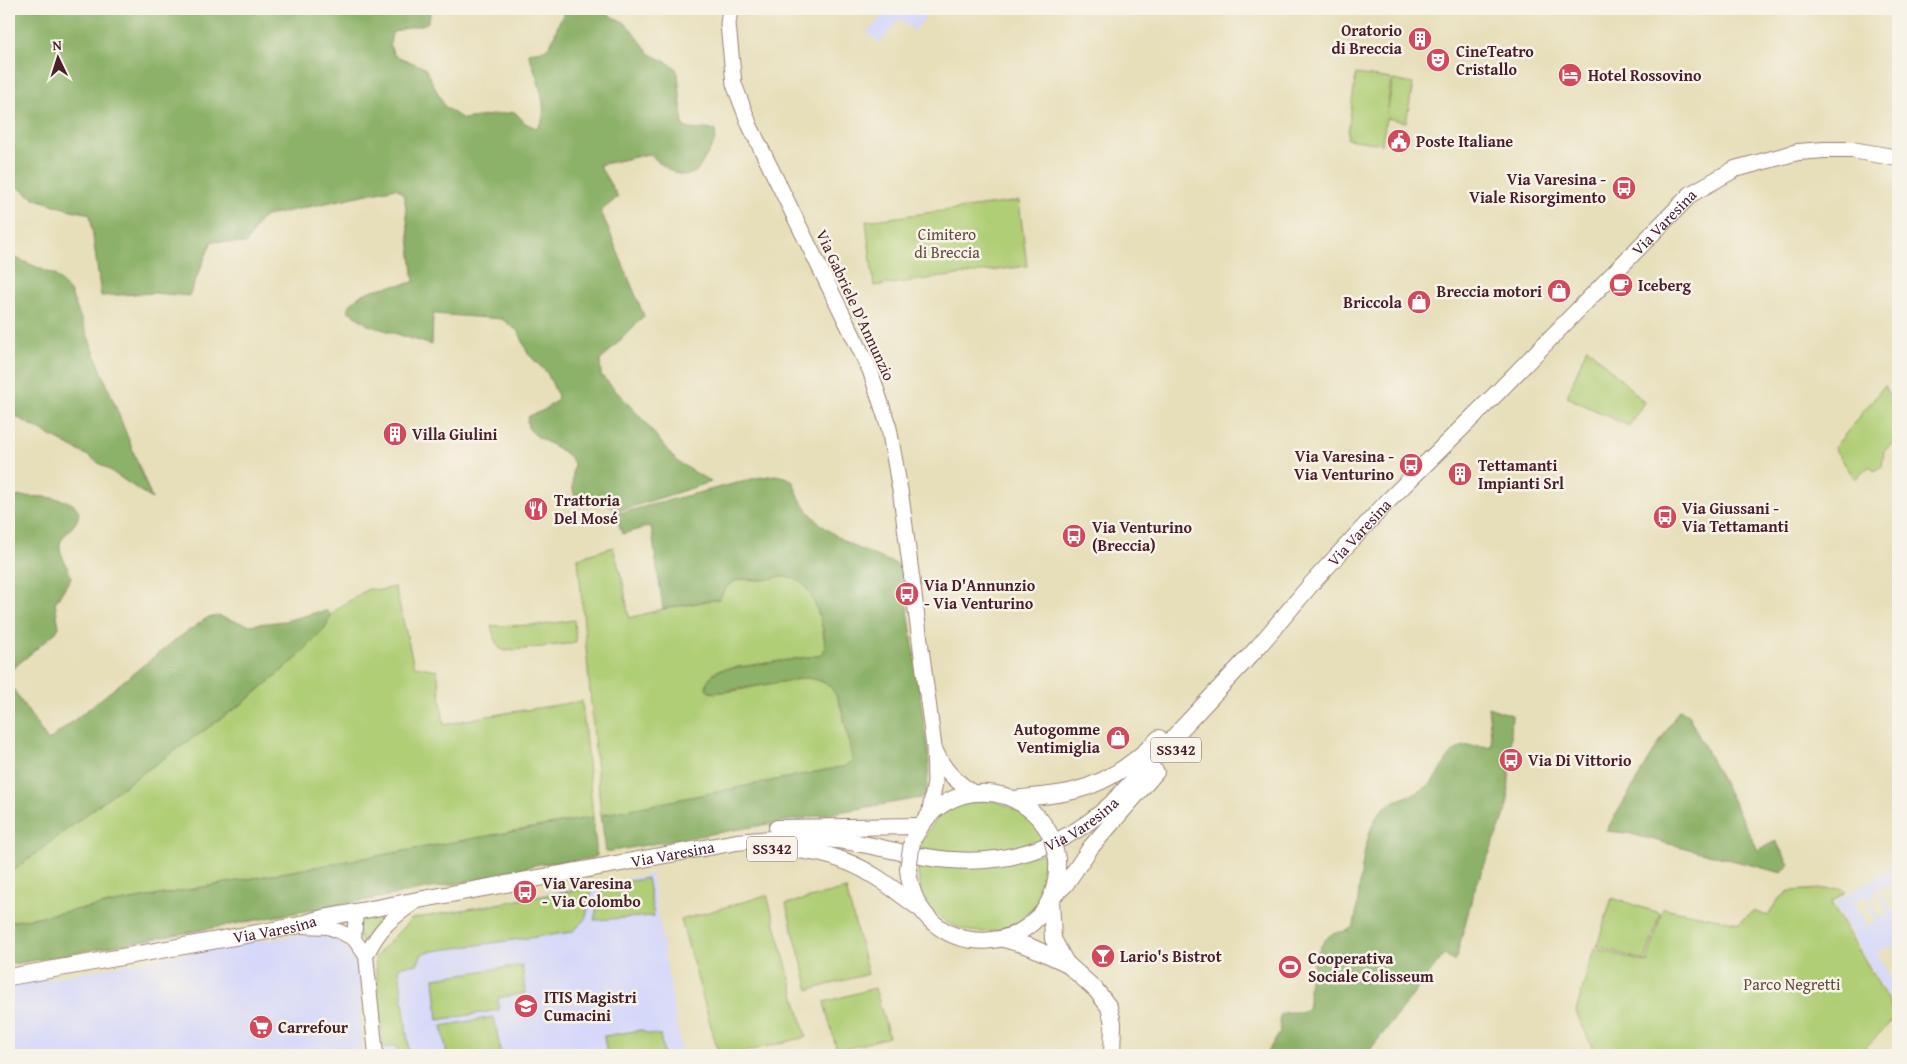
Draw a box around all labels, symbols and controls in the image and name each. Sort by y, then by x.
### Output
place label: Oratorio di Breccia [1332,18,1403,60]
building icon: Oratorio di Breccia [1407,26,1433,52]
north arrow [32,32,82,82]
text: N [52,35,63,55]
place label: CineTeatro Cristallo [1456,39,1534,81]
theatre icon: CineTeatro Cristallo [1425,47,1451,73]
hotel icon: Hotel Rossovino [1557,62,1583,88]
place label: Hotel Rossovino [1588,63,1702,87]
public building icon: Poste Italiane [1386,128,1412,154]
place label: Poste Italiane [1416,129,1513,153]
place label: Via Varesina - Viale Risorgimento [1469,167,1606,209]
bus stop icon: Via Varesina - Viale Risorgimento [1611,175,1637,201]
street label: Via Varesina [1626,183,1702,261]
park label: Cimitero di Breccia [914,222,980,264]
street label: Via Gabriele D'Annunzio [810,225,902,385]
cafe icon: Iceberg [1608,272,1634,298]
place label: Iceberg [1638,273,1692,297]
shop icon: Breccia motori [1546,278,1572,304]
place label: Breccia motori [1437,279,1542,303]
shop icon: Briccola [1406,289,1432,315]
place label: Briccola [1343,290,1403,314]
building icon: Villa Giulini [382,421,408,447]
place label: Villa Giulini [412,422,498,446]
place label: Via Varesina - Via Venturino [1294,444,1394,486]
bus stop icon: Via Varesina - Via Venturino [1398,452,1424,478]
place label: Tettamanti Impianti Srl [1478,453,1564,495]
building icon: Tettamanti Impianti Srl [1447,461,1473,487]
place label: Trattoria Del Mosé [554,488,621,530]
street label: Via Varesina [1321,493,1397,571]
restaurant icon: Trattoria Del Mosé [523,496,549,522]
place label: Via Giussani - Via Tettamanti [1682,496,1789,538]
bus stop icon: Via Giussani - Via Tettamanti [1652,504,1678,530]
place label: Via Venturino (Breccia) [1092,515,1192,557]
bus stop icon: Via Venturino (Breccia) [1061,523,1087,549]
place label: Via D'Annunzio - Via Venturino [924,573,1036,615]
bus stop icon: Via D'Annunzio - Via Venturino [894,581,920,607]
place label: Autogomme Ventimiglia [1014,717,1101,759]
shop icon: Autogomme Ventimiglia [1105,725,1131,751]
road number: SS342 [1151,738,1201,762]
bus stop icon: Via Di Vittorio [1498,747,1524,773]
place label: Via Di Vittorio [1528,748,1632,772]
street label: Via Varesina [1041,791,1124,857]
street label: Via Varesina [629,834,717,873]
road number: SS342 [747,836,797,862]
place label: Via Varesina - Via Colombo [542,871,641,913]
bus stop icon: Via Varesina - Via Colombo [512,879,538,905]
street label: Via Varesina [231,908,320,949]
bar icon: Lario's Bistrot [1090,943,1116,969]
place label: Lario's Bistrot [1120,944,1222,968]
place label: Cooperativa Sociale Colisseum [1308,946,1434,988]
sports icon: Cooperativa Sociale Colisseum [1277,954,1303,980]
park label: Parco Negretti [1744,972,1841,996]
place label: ITIS Magistri Cumacini [544,985,637,1027]
school or university icon: ITIS Magistri Cumacini [513,993,539,1019]
supermarket icon: Carrefour [248,1014,274,1040]
place label: Carrefour [278,1015,349,1039]

